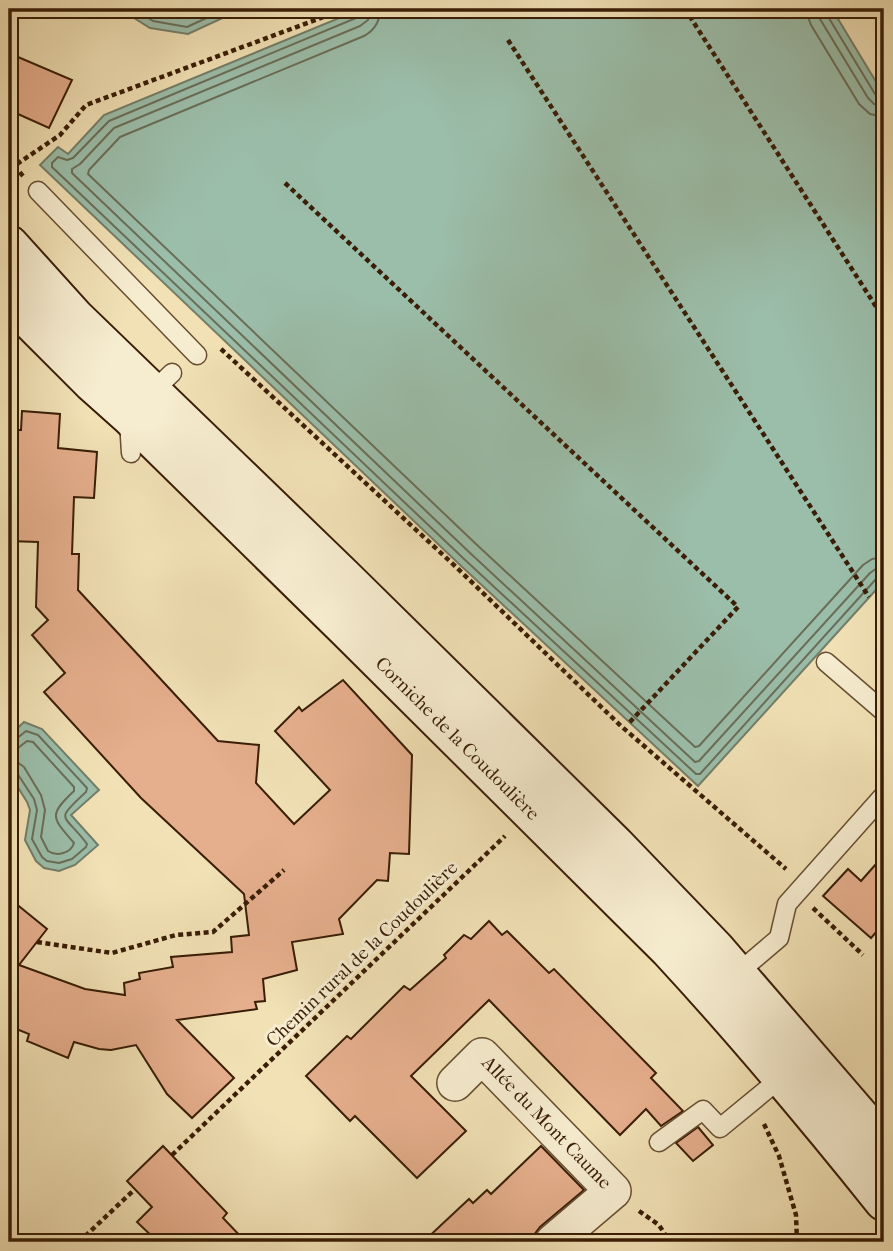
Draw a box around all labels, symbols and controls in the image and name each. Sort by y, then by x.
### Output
street label: Corniche de la Coudoulière [371,652,544,825]
street label: Chemin rural de la Coudoulière [262,857,462,1051]
street label: Allée du Mont Caume [477,1051,616,1194]

